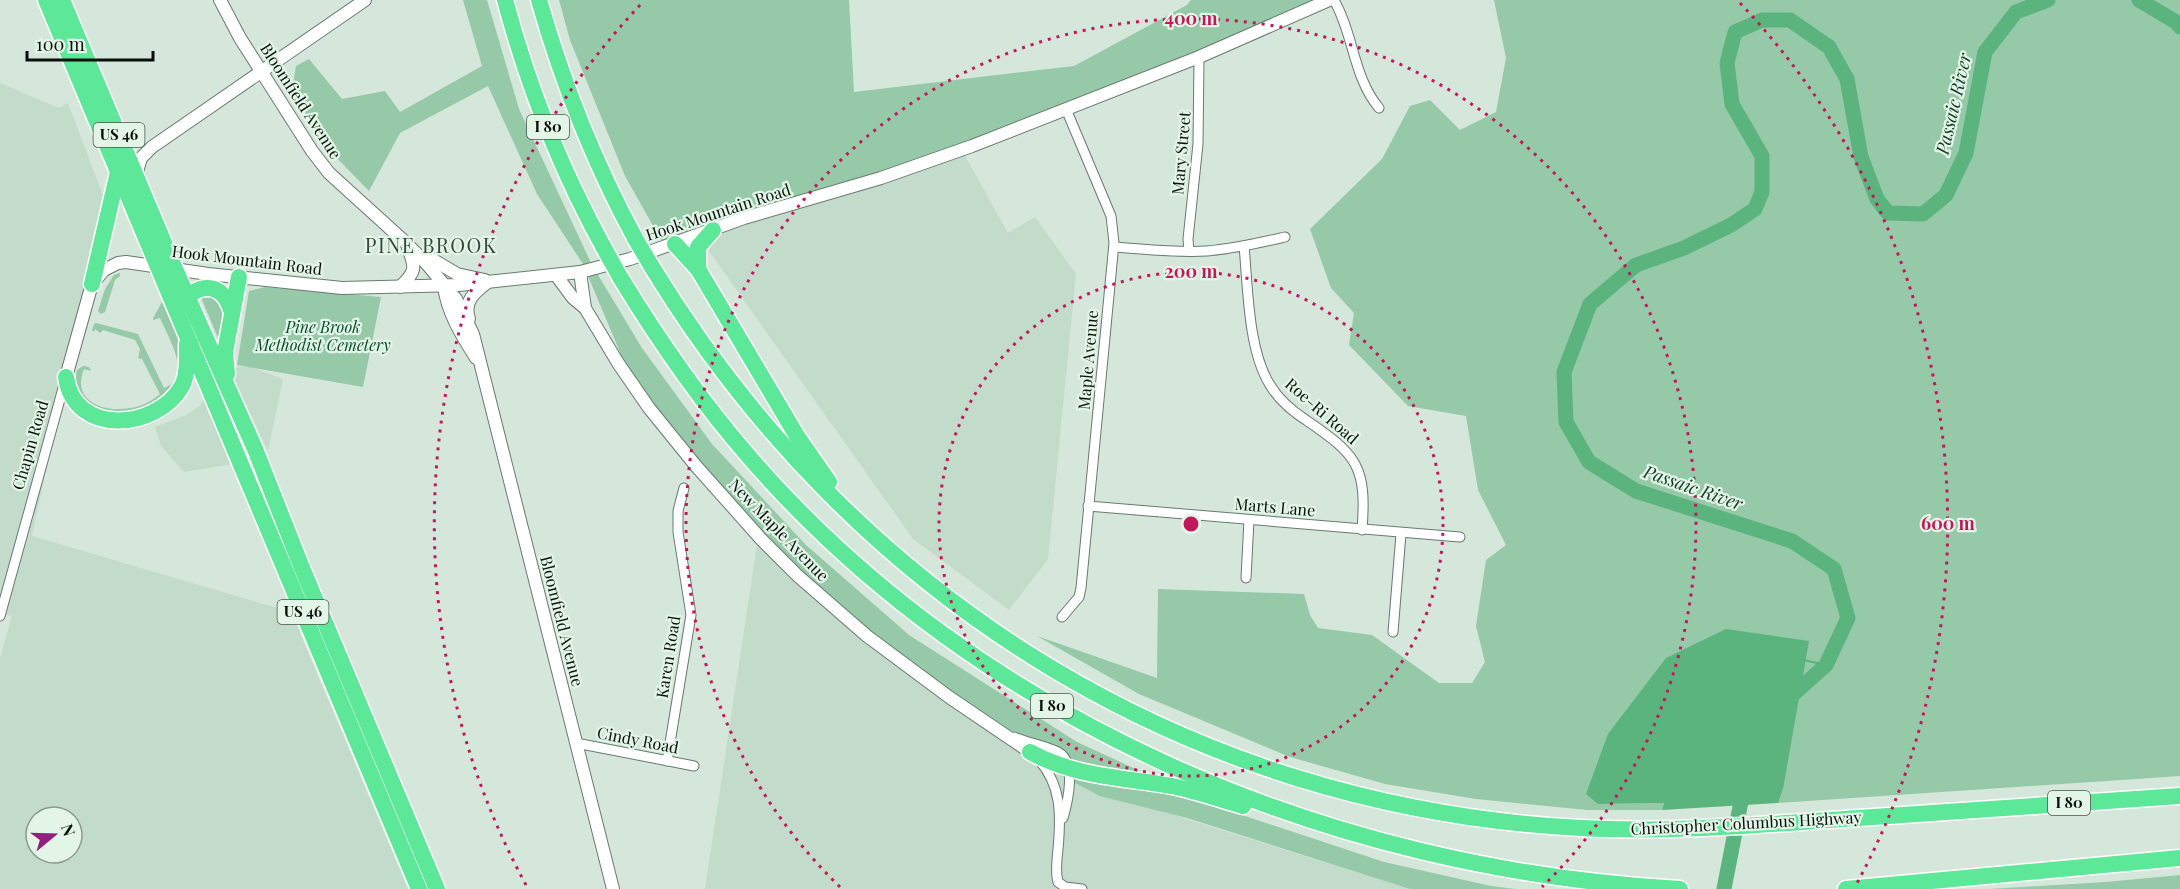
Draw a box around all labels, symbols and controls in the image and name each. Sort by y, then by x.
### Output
text: 400 m [1164,6,1218,30]
scale bar [27,24,153,62]
text: 100 m [36,32,85,56]
street label: Bloomfield Avenue [256,39,347,163]
water label: Passaic River [1930,50,1977,158]
street label: Mary Street [1166,110,1195,195]
road number: I 80 [527,115,569,139]
road number: US 46 [94,123,144,147]
street label: Hook Mountain Road [643,178,793,245]
district label: PINE BROOK [365,231,497,258]
street label: Hook Mountain Road [171,240,323,279]
text: 200 m [1164,259,1218,283]
street label: Maple Avenue [1073,309,1102,411]
park label: Pine Brook Methodist Cemetery [254,316,391,355]
street label: Roe-Ri Road [1281,373,1363,448]
street label: Chapin Road [7,398,52,492]
water label: Passaic River [1640,459,1747,516]
street label: New Maple Avenue [725,474,834,585]
street label: Marts Lane [1234,493,1316,520]
text: 600 m [1921,511,1976,535]
centre of rings [1181,514,1201,534]
street label: Bloomfield Avenue [536,553,589,688]
road number: US 46 [278,600,328,624]
street label: Karen Road [651,614,684,700]
road number: I 80 [1031,694,1073,718]
street label: Cindy Road [596,721,681,758]
road number: I 80 [2048,791,2090,815]
north arrow [24,805,84,865]
street label: Christopher Columbus Highway [1630,806,1862,839]
text: N [57,821,81,839]

